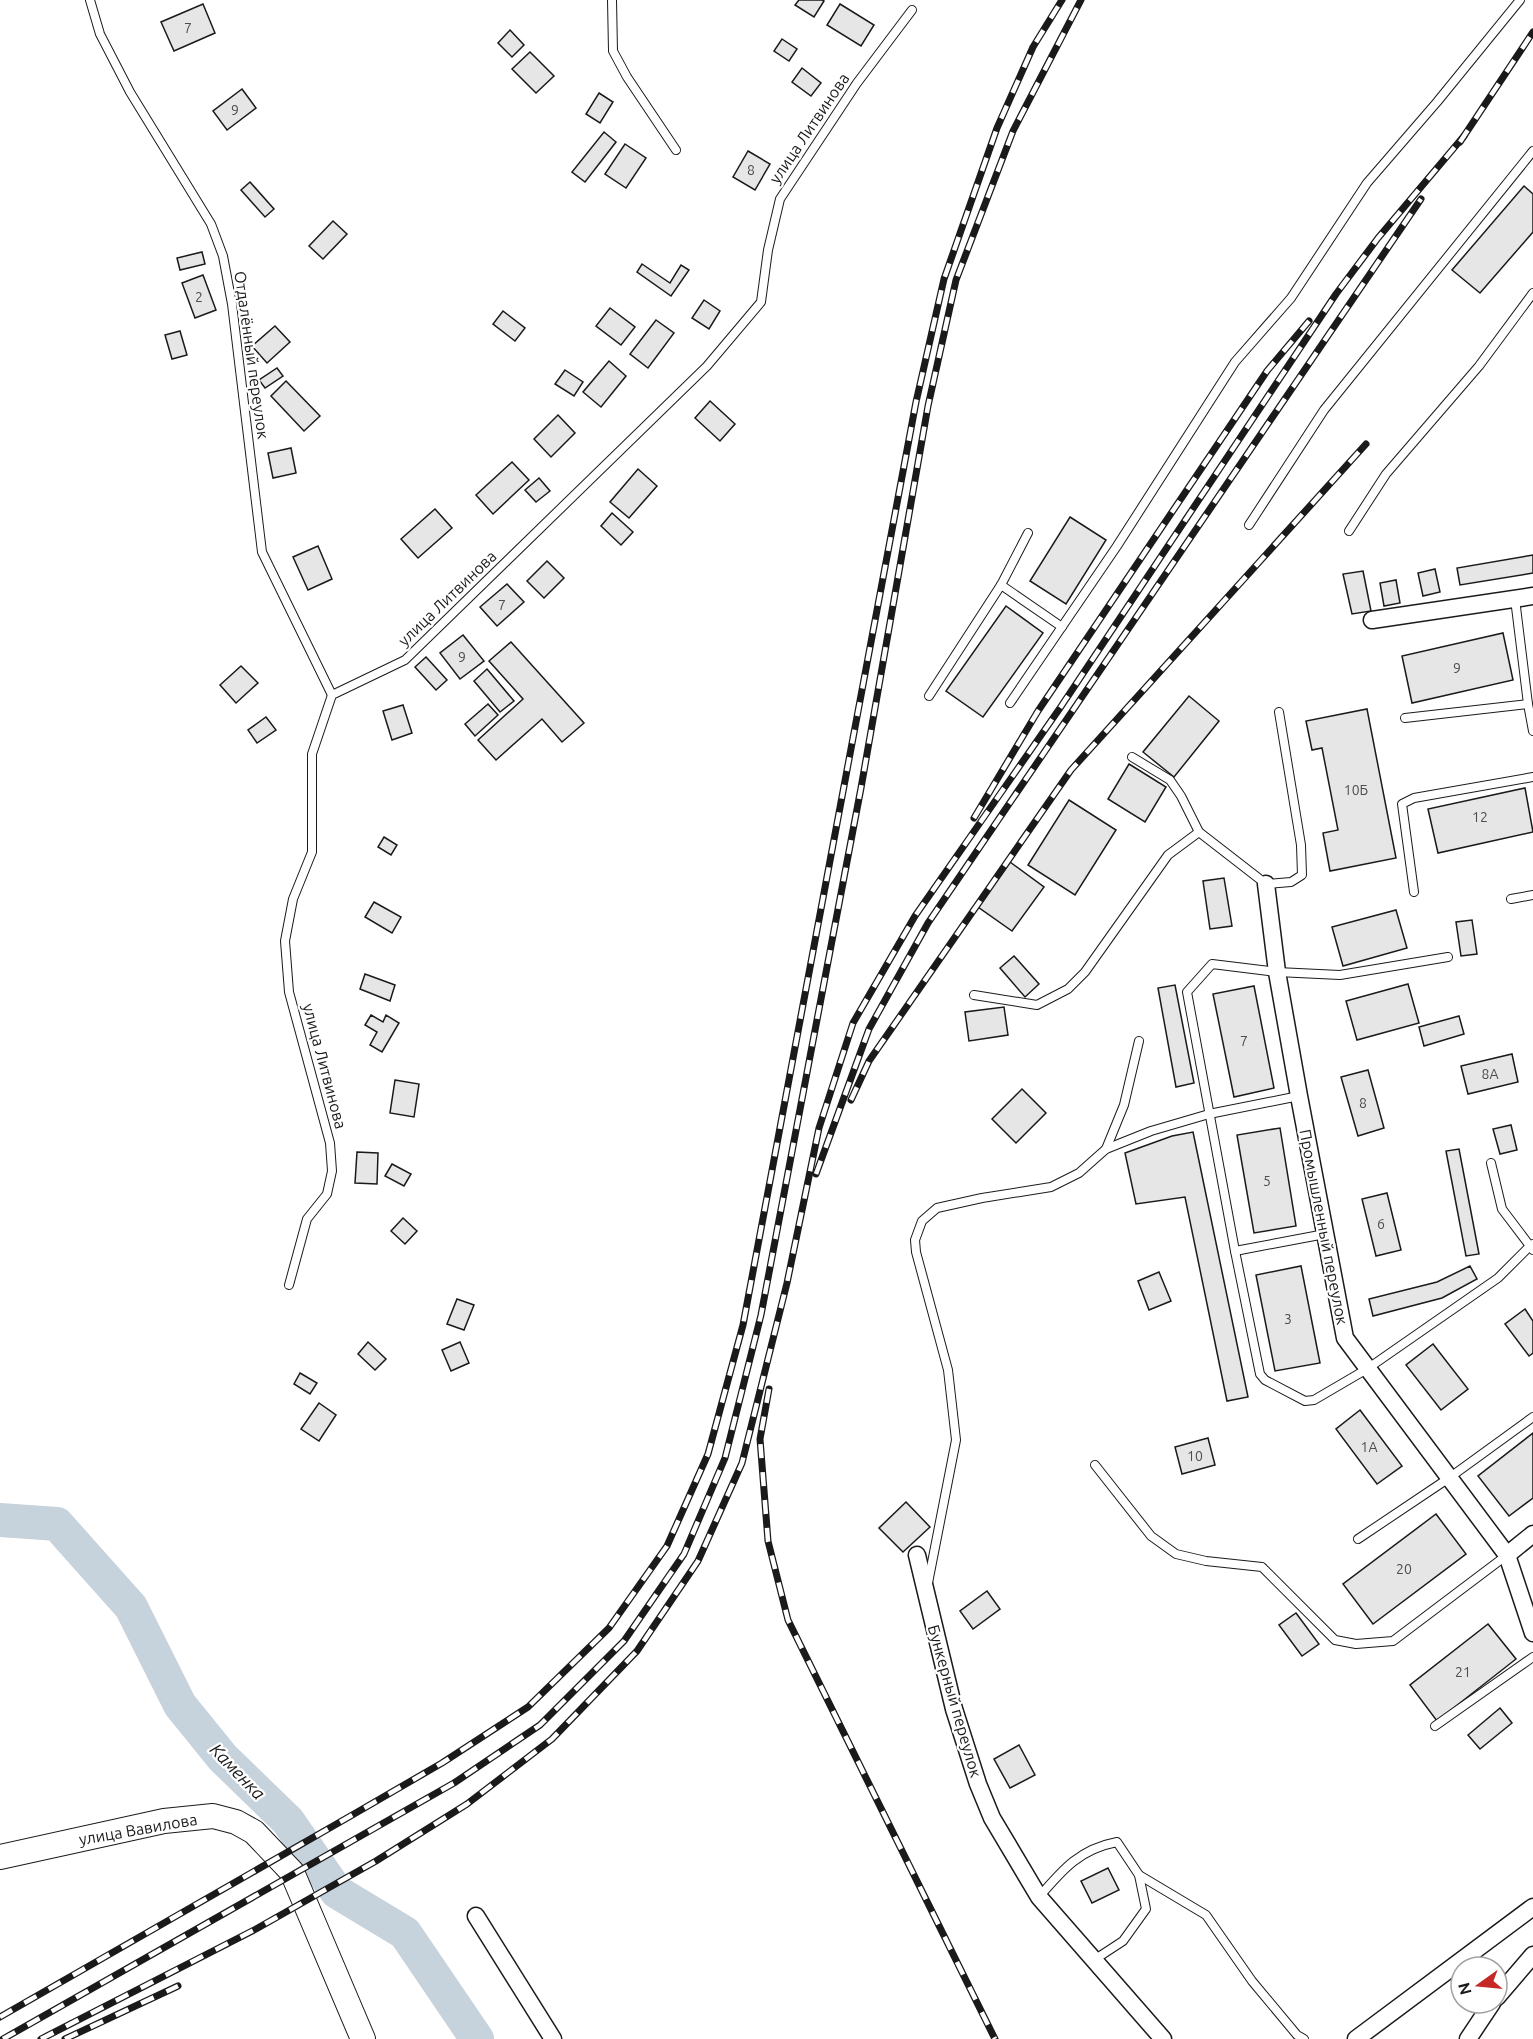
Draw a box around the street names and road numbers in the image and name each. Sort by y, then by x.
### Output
street label: улица Литвинова [765,69,853,187]
street label: Отдалённый переулок [231,270,273,440]
street label: улица Литвинова [394,547,500,649]
street label: улица Литвинова [300,1001,350,1131]
street label: Промышленный переулок [1296,1128,1352,1326]
street label: Бункерный переулок [925,1623,985,1779]
street label: улица Вавилова [77,1810,199,1848]

